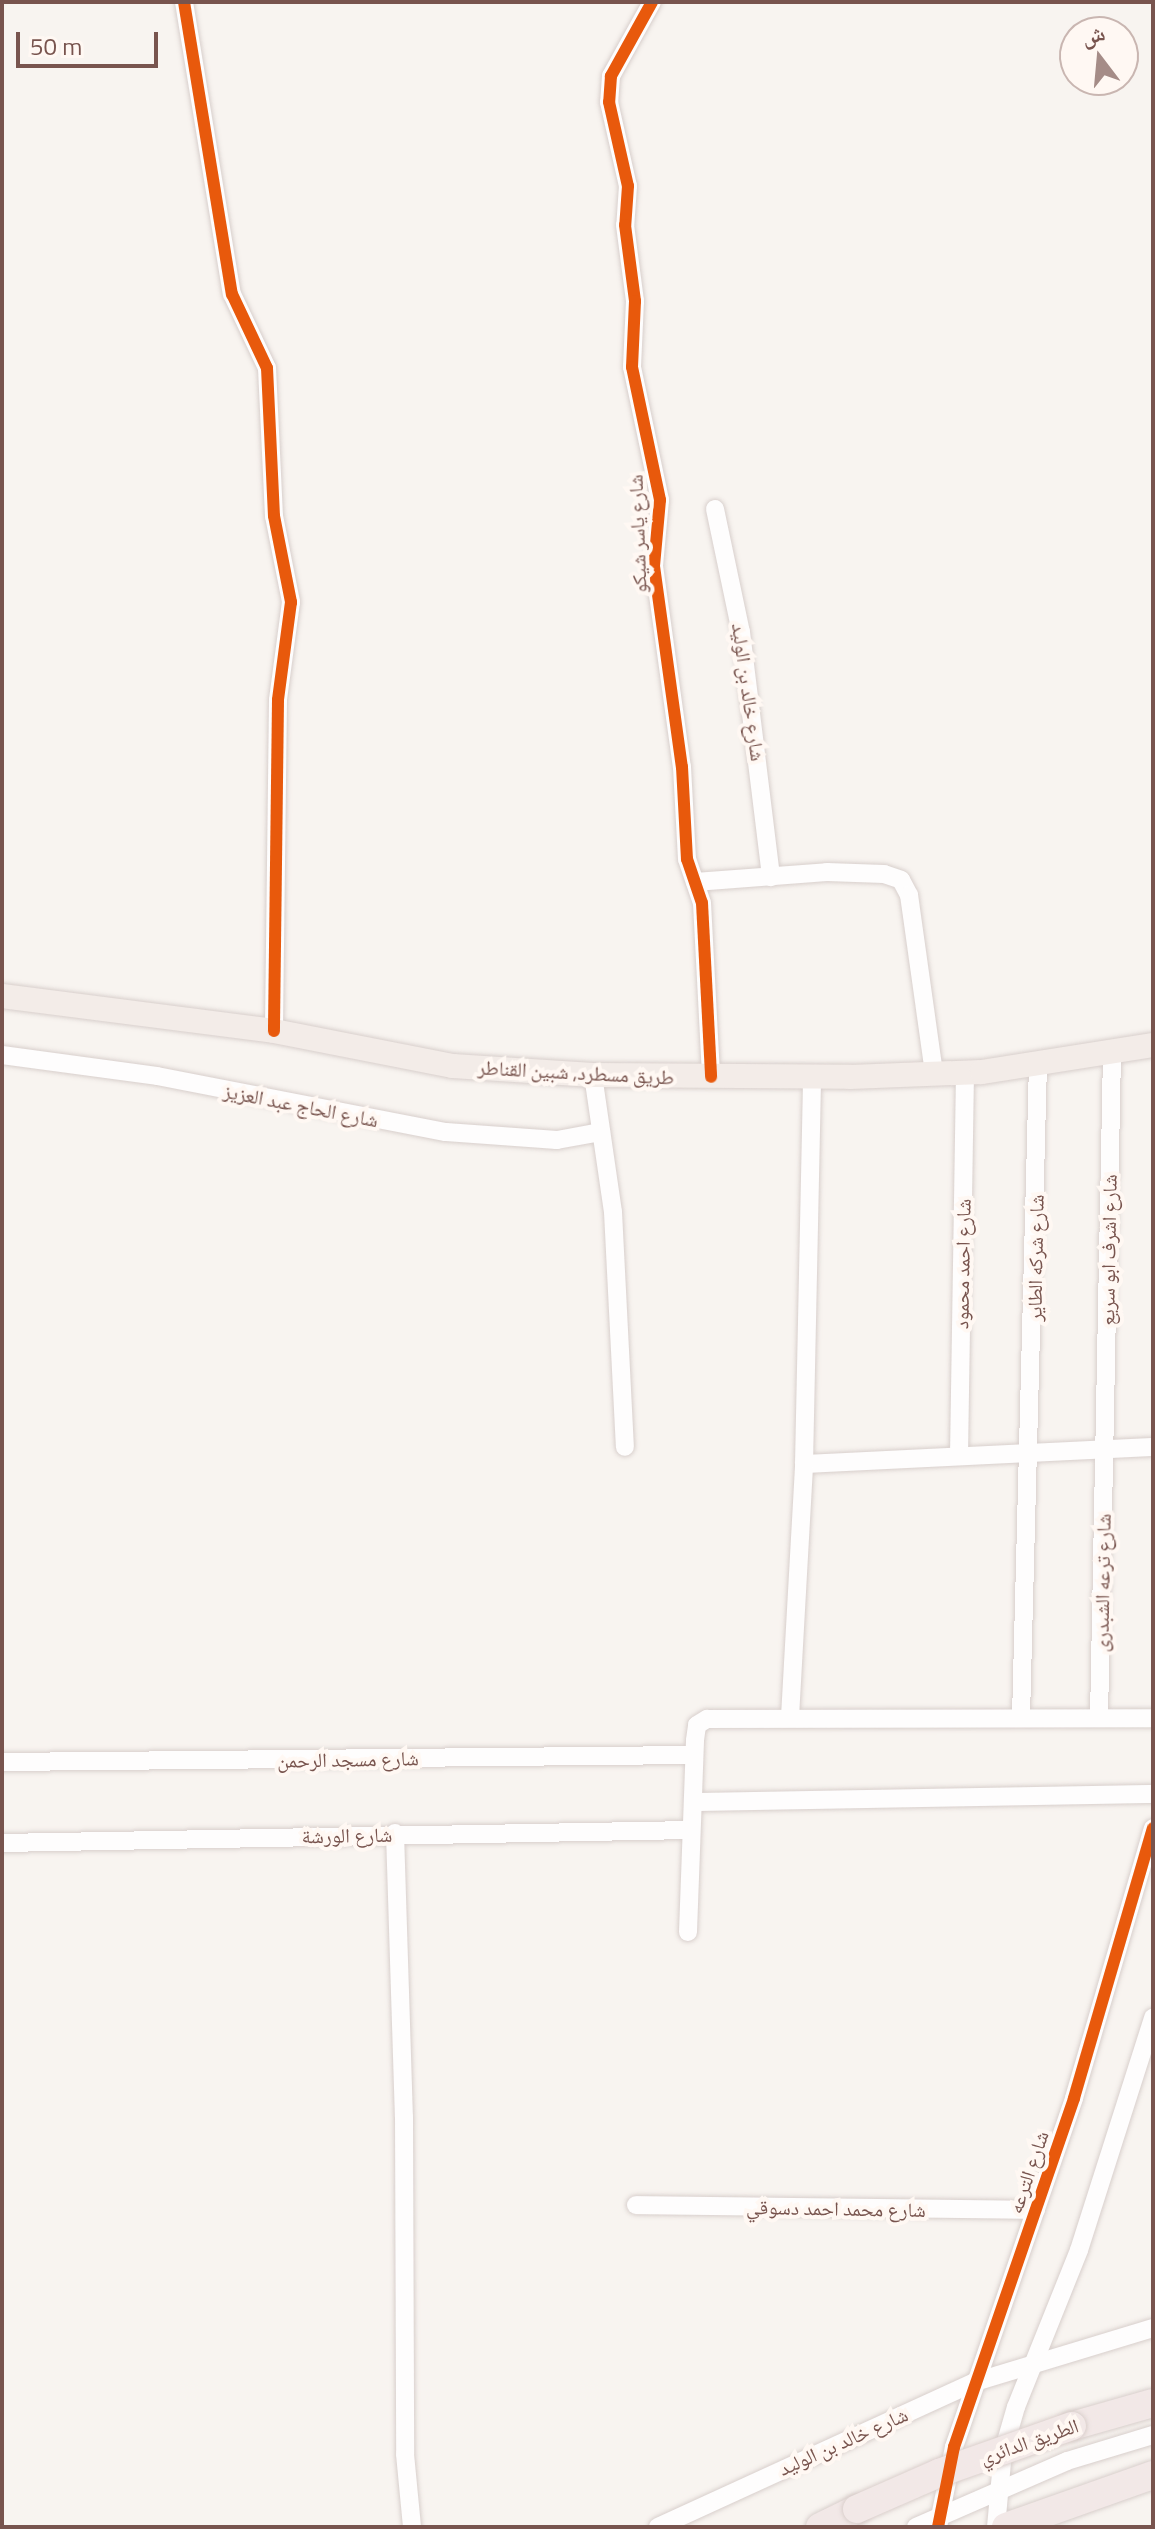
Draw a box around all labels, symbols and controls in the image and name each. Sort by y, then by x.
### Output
text: ش [1077,15,1109,54]
scale bar [20,16,162,66]
north arrow [1059,16,1139,96]
text: 50 m [30,28,82,64]
street label: شارع ياسر شيكو [623,474,651,594]
street label: شارع خالد بن الوليد [727,621,771,763]
street label: طريق مسطرد, شبين القناطر [477,1055,675,1089]
street label: شارع الحاج عبد العزيز [222,1078,380,1132]
street label: شارع اشرف ابو سريع [1095,1174,1121,1326]
street label: شارع شركه الطاير [1022,1194,1048,1322]
street label: شارع احمد محمود [949,1199,975,1329]
street label: شارع ترعه الشبدرى [1089,1514,1115,1652]
street label: شارع مسجد الرحمن [277,1746,419,1772]
street label: شارع الورشة [301,1822,393,1848]
street label: شارع الترعه [1003,2128,1053,2216]
street label: شارع محمد احمد دسوقي [746,2194,926,2222]
street label: شارع خالد بن الوليد [775,2402,911,2480]
street label: الطريق الدائري [976,2413,1082,2469]

